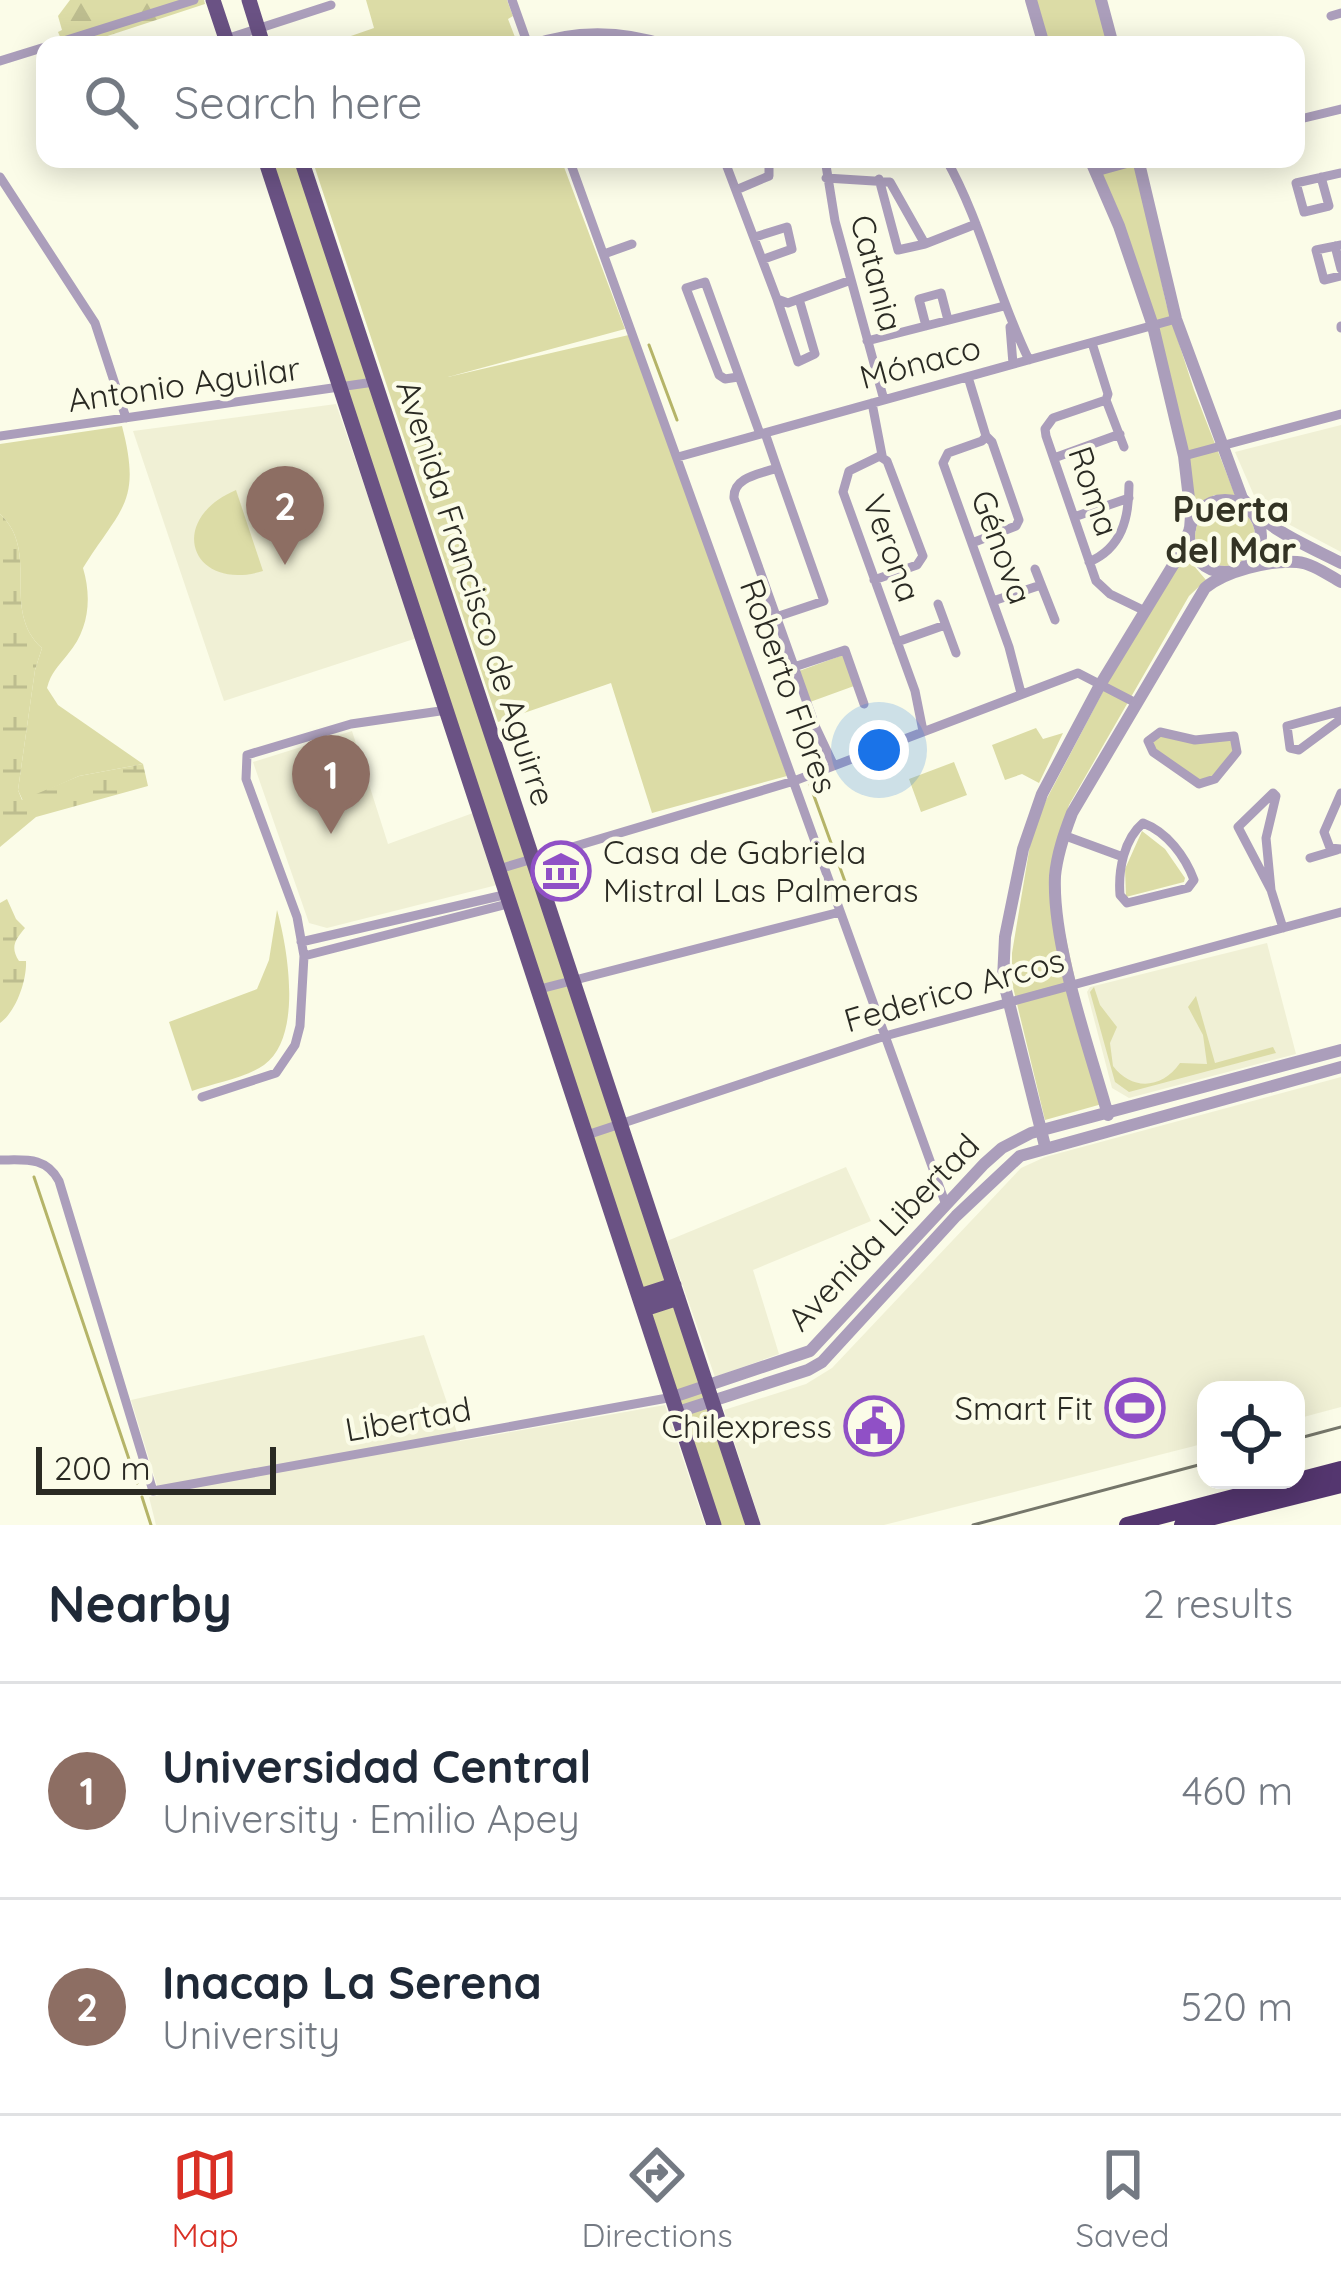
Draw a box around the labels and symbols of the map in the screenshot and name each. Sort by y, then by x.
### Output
street label: Catania [842,210,913,336]
street label: Mónaco [855,326,985,397]
street label: Antonio Aguilar [65,347,303,420]
street label: Avenida Francisco de Aguirre [388,375,565,811]
street label: Roma [1060,441,1129,541]
pin: 2 [246,466,324,565]
street label: Génova [963,484,1042,609]
district label: Puerta del Mar [1165,486,1297,572]
street label: Verona [854,489,931,607]
street label: Roberto Flores [732,573,847,799]
your location [849,720,909,780]
pin: 1 [292,735,370,834]
place label: Casa de Gabriela Mistral Las Palmeras [603,831,919,910]
museum icon: Casa de Gabriela Mistral Las Palmeras [530,840,592,902]
street label: Federico Arcos [839,939,1069,1041]
street label: Avenida Libertad [778,1124,987,1339]
sports icon: Smart Fit [1104,1377,1166,1439]
street label: Libertad [342,1387,474,1450]
place label: Smart Fit [955,1387,1093,1428]
public building icon: Chilexpress [843,1395,905,1457]
place label: Chilexpress [661,1405,832,1446]
scale bar [36,1441,276,1494]

